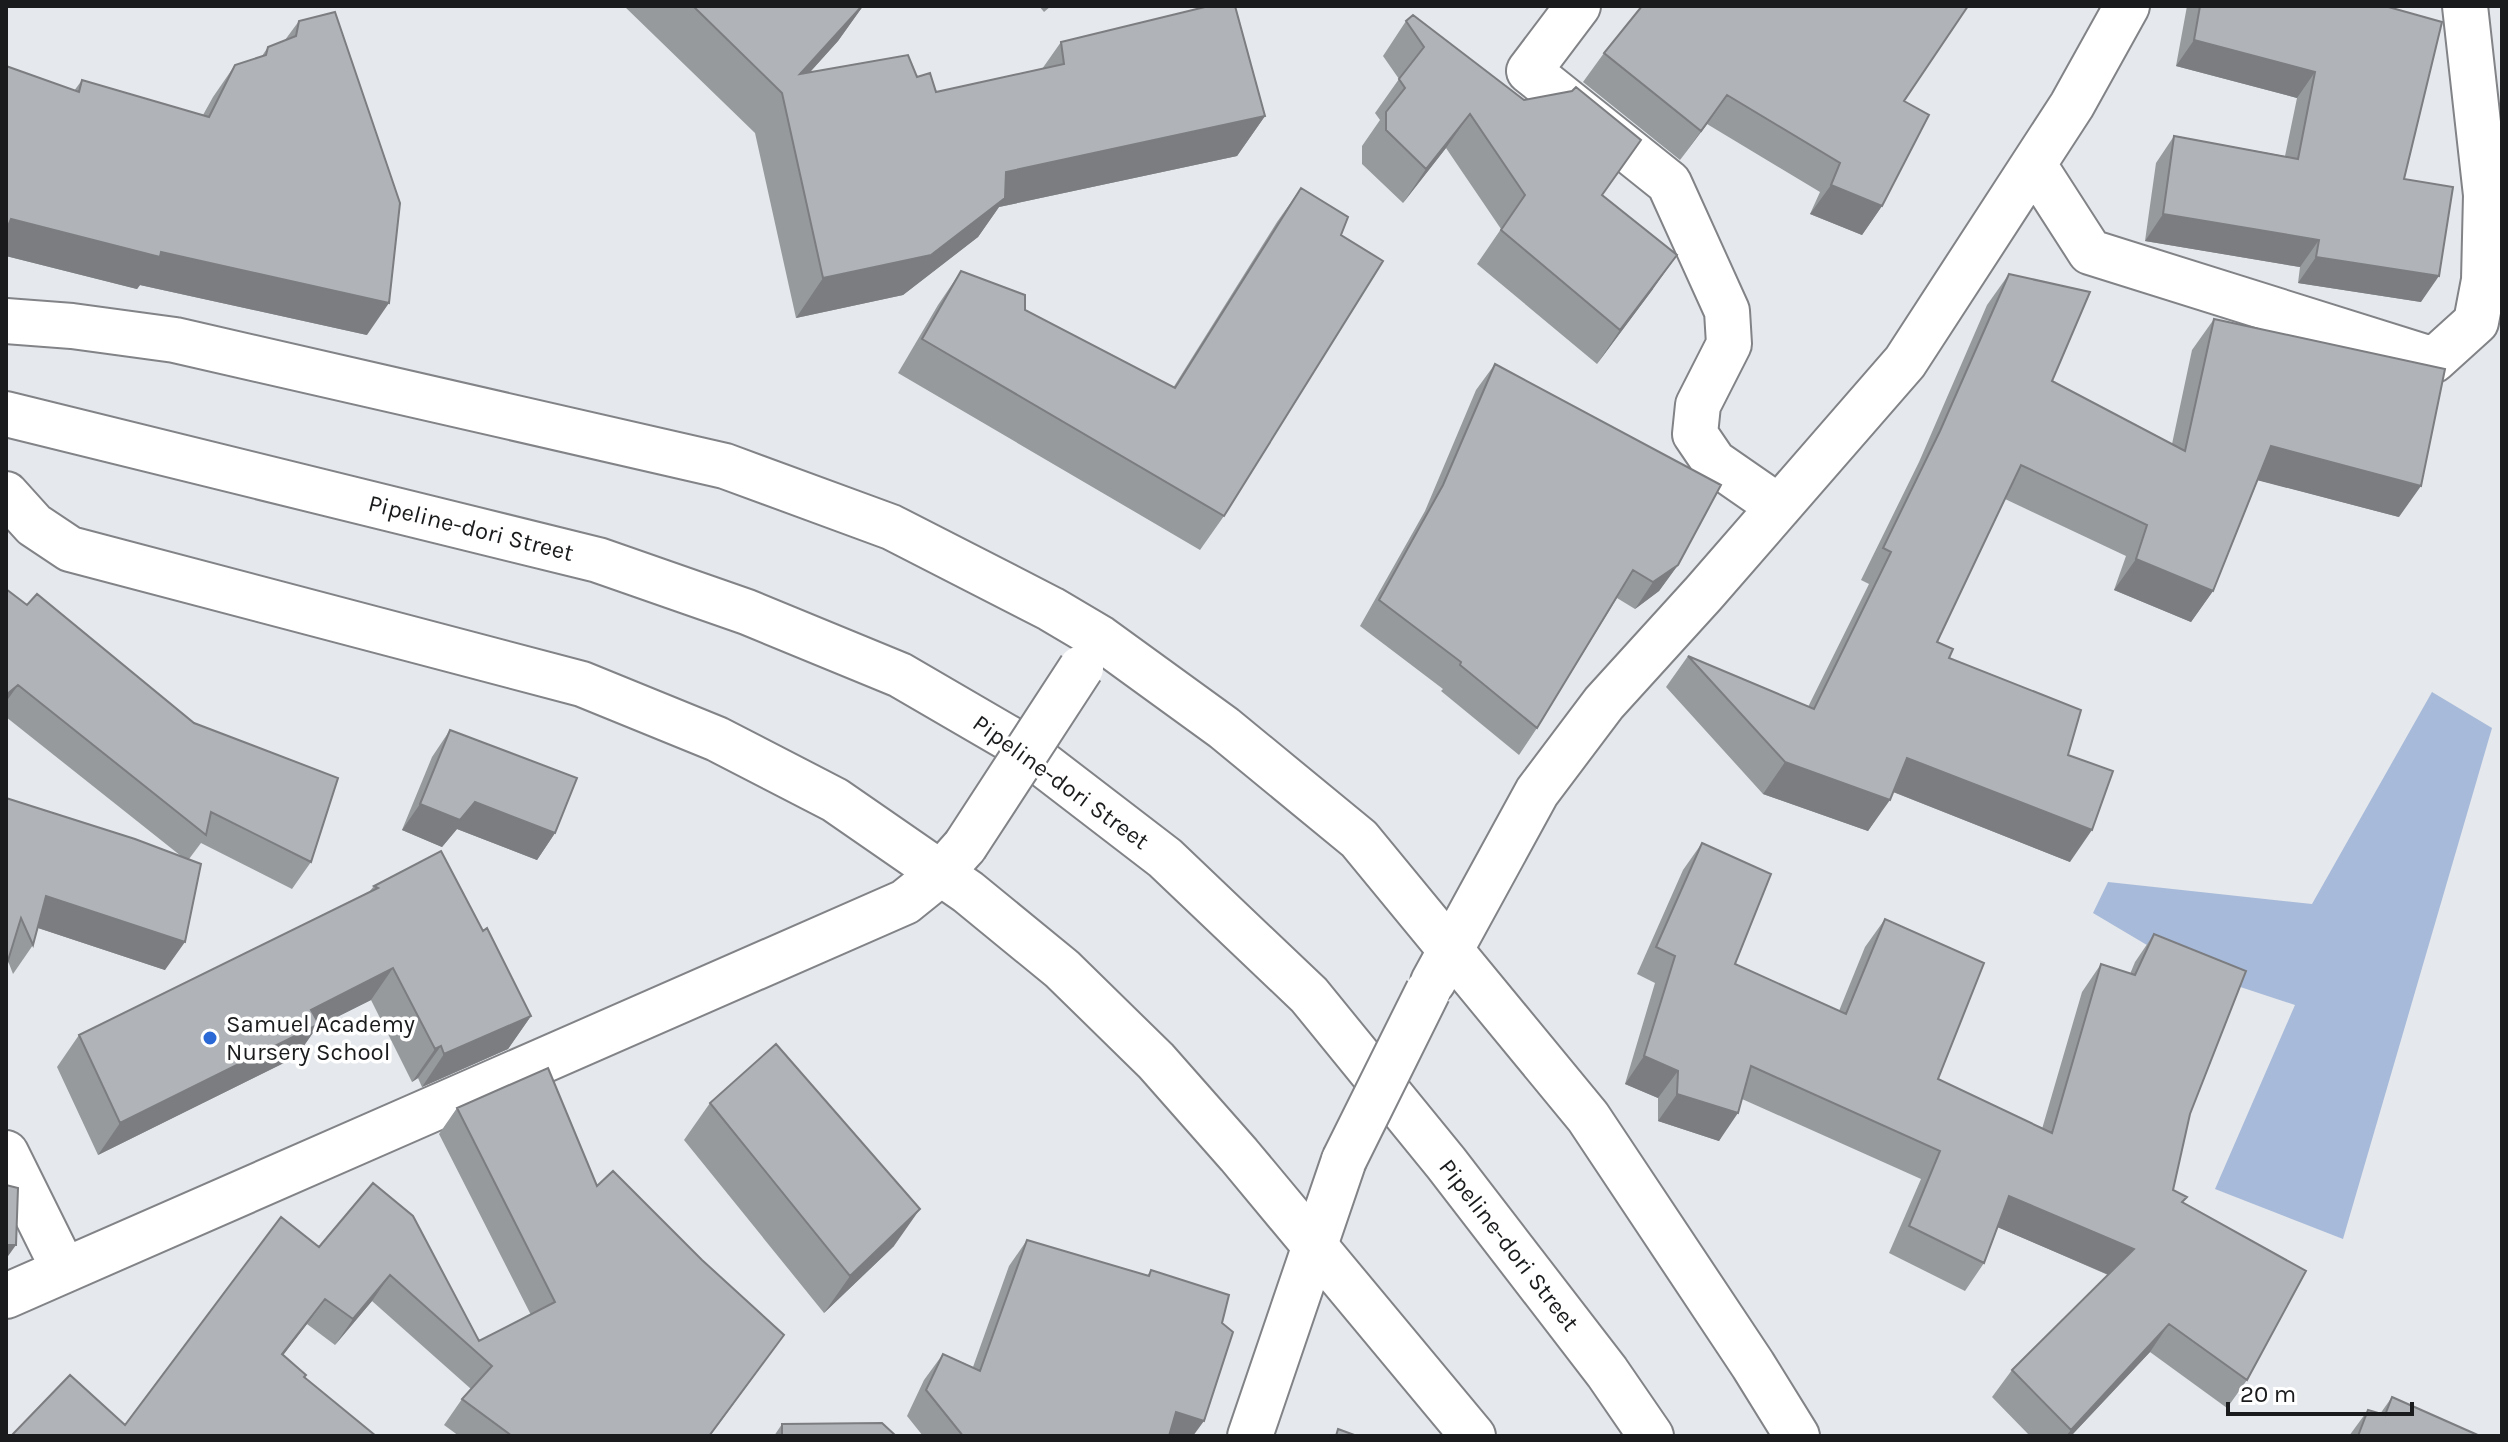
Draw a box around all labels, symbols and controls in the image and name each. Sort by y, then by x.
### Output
street label: Pipeline-dori Street [365,489,577,567]
street label: Pipeline-dori Street [968,709,1154,855]
place label: Samuel Academy Nursery School [226,1010,415,1066]
marker: Samuel Academy Nursery School [201,1029,219,1047]
street label: Pipeline-dori Street [1433,1153,1585,1337]
scale bar [2228,1366,2412,1416]
text: 20 m [2240,1380,2296,1408]

